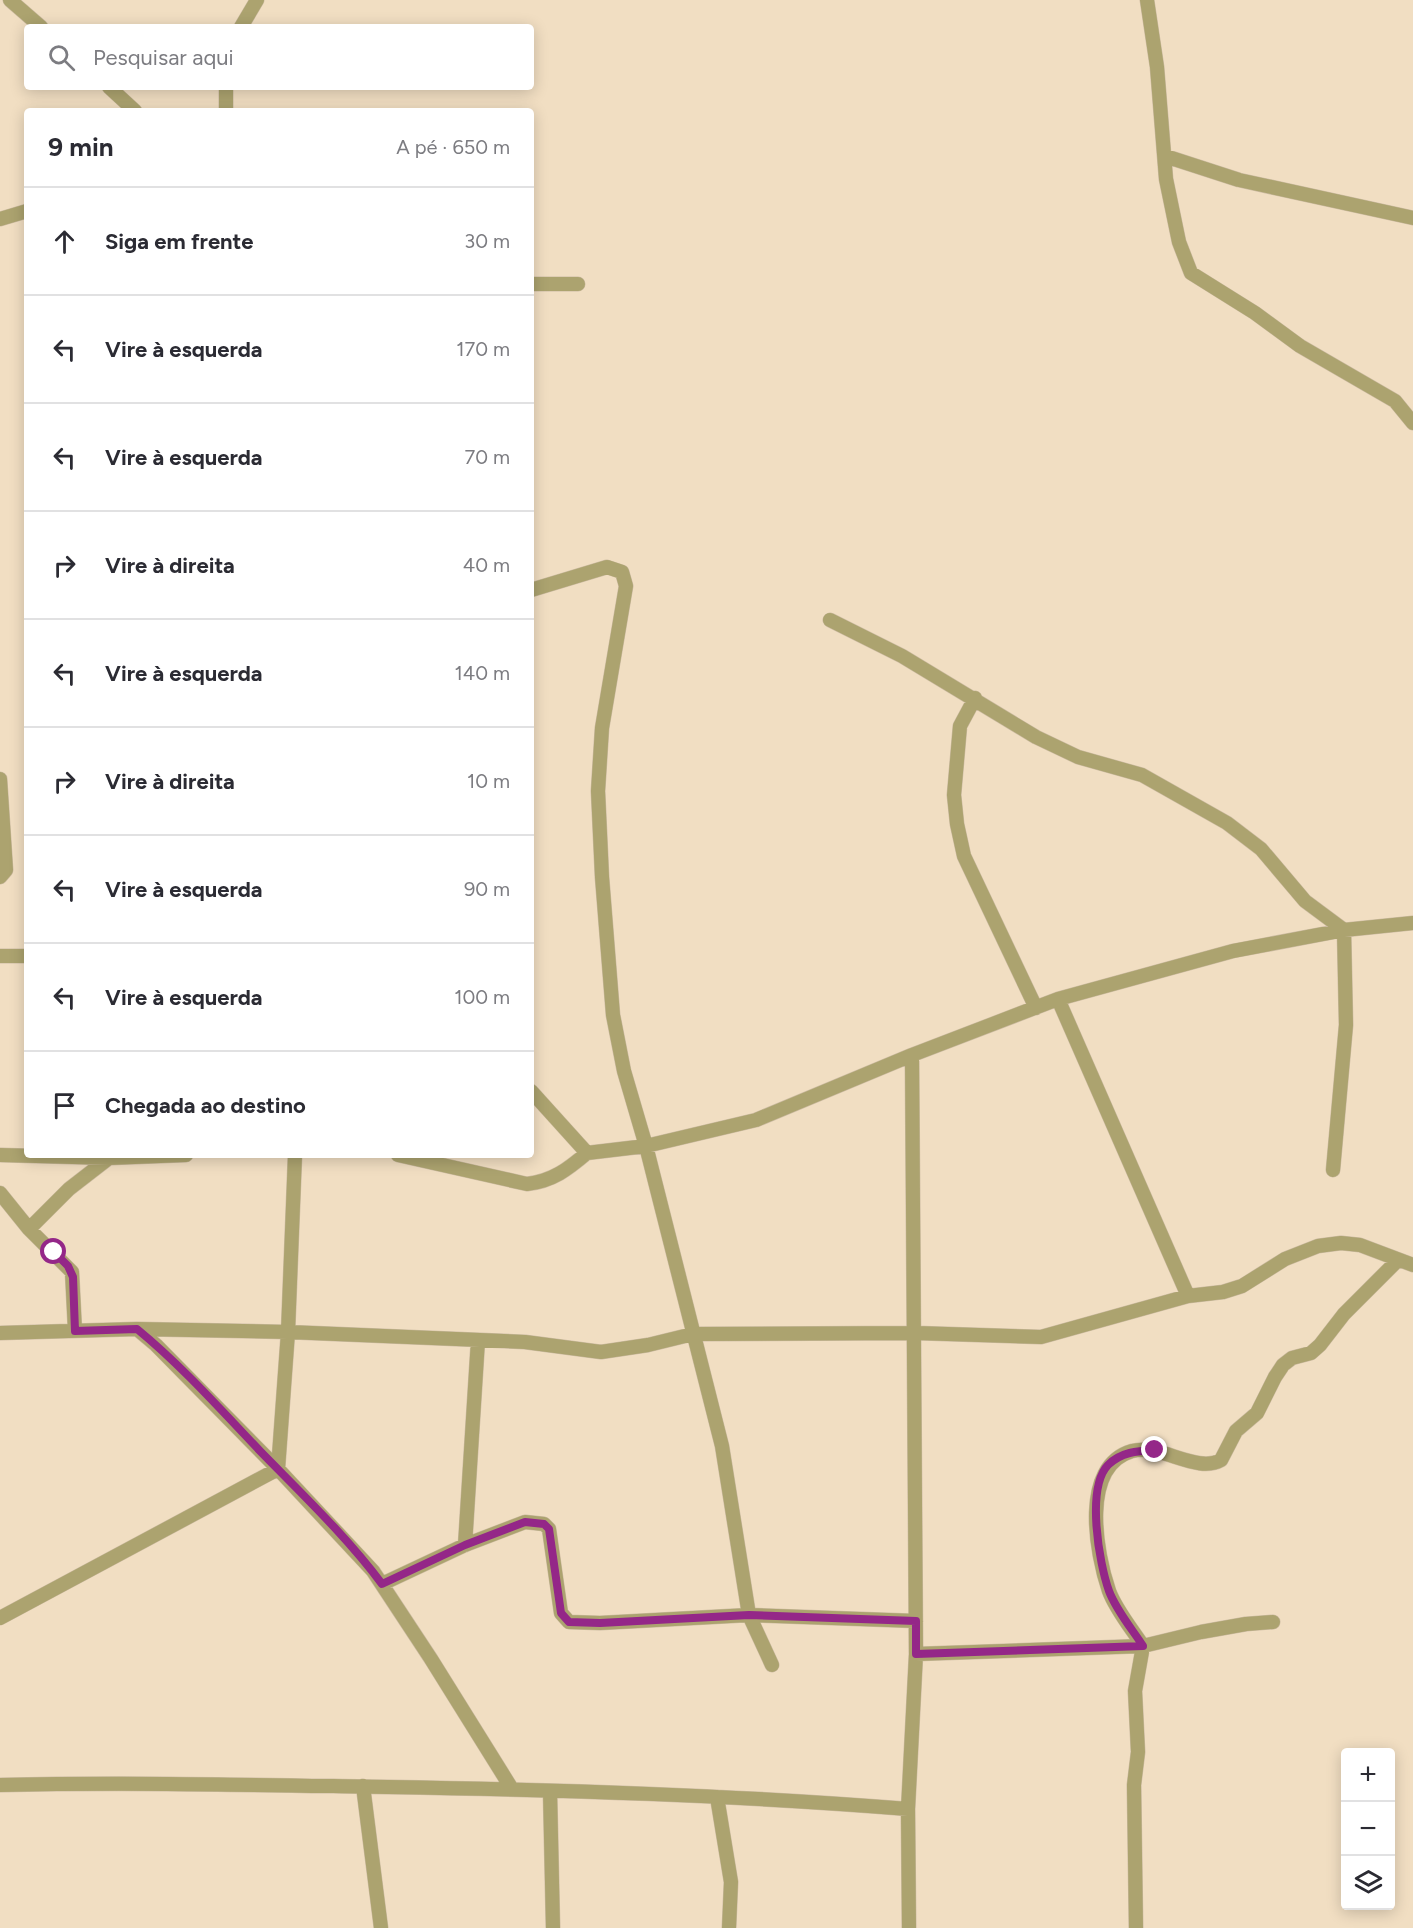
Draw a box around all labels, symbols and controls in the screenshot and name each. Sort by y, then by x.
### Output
search box [24,24,534,90]
icon: search [45,41,78,74]
text: Pesquisar aqui [93,44,234,71]
text: 9 min [48,131,114,163]
text: A pé · 650 m [396,135,510,159]
icon: ahead [48,225,81,258]
text: Siga em frente [105,228,253,255]
text: 30 m [464,229,510,253]
icon: left [48,333,81,366]
text: Vire à esquerda [105,336,263,363]
text: 170 m [456,337,510,361]
icon: left [48,441,81,474]
text: Vire à esquerda [105,444,263,471]
text: 70 m [464,445,510,469]
icon: right [48,549,81,582]
text: Vire à direita [105,552,235,579]
text: 40 m [463,553,510,577]
icon: left [48,657,81,690]
text: Vire à esquerda [105,660,263,687]
text: 140 m [455,661,510,685]
icon: right [48,765,81,798]
text: Vire à direita [105,768,235,795]
text: 10 m [467,769,510,793]
icon: left [48,873,81,906]
text: Vire à esquerda [105,876,263,903]
text: 90 m [464,877,510,901]
icon: left [48,981,81,1014]
text: Vire à esquerda [105,984,263,1011]
text: 100 m [454,985,510,1009]
icon: arrive [48,1089,81,1122]
text: Chegada ao destino [105,1092,306,1119]
route start [40,1238,66,1264]
route end [1141,1436,1167,1462]
map controls [1341,1748,1395,1910]
button: + [1341,1748,1395,1802]
button: − [1341,1802,1395,1856]
button: layers [1341,1856,1395,1910]

